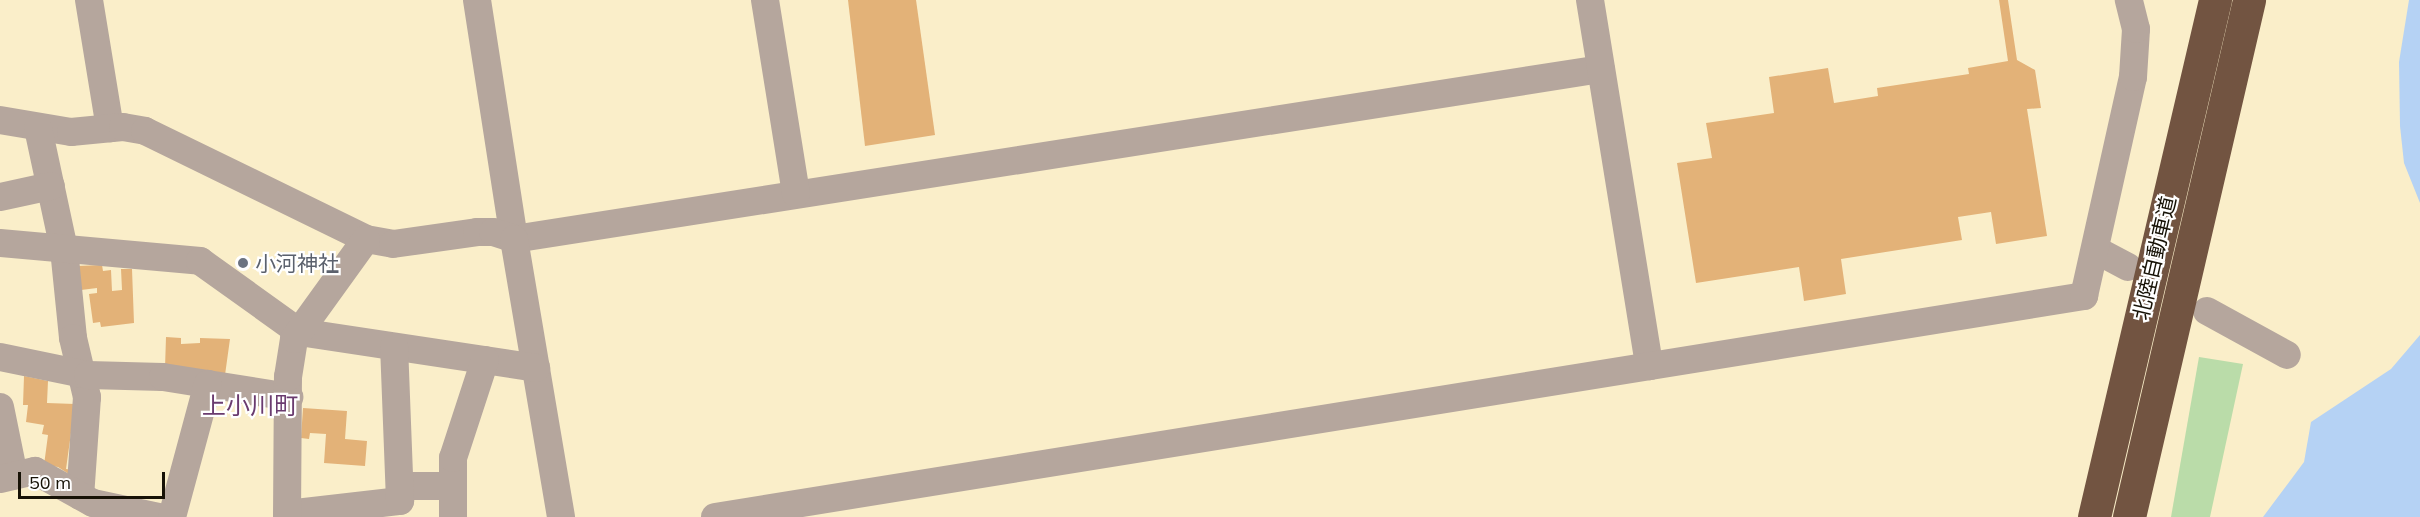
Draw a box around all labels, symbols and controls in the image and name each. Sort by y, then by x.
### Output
street label: 北陸自動車道 [2128,194,2180,322]
place label: 小河神社 [255,250,339,276]
marker: 小河神社 [236,256,250,270]
district label: 上小川町 [202,392,298,420]
scale bar [21,460,168,498]
text: 50 m [29,471,71,494]

